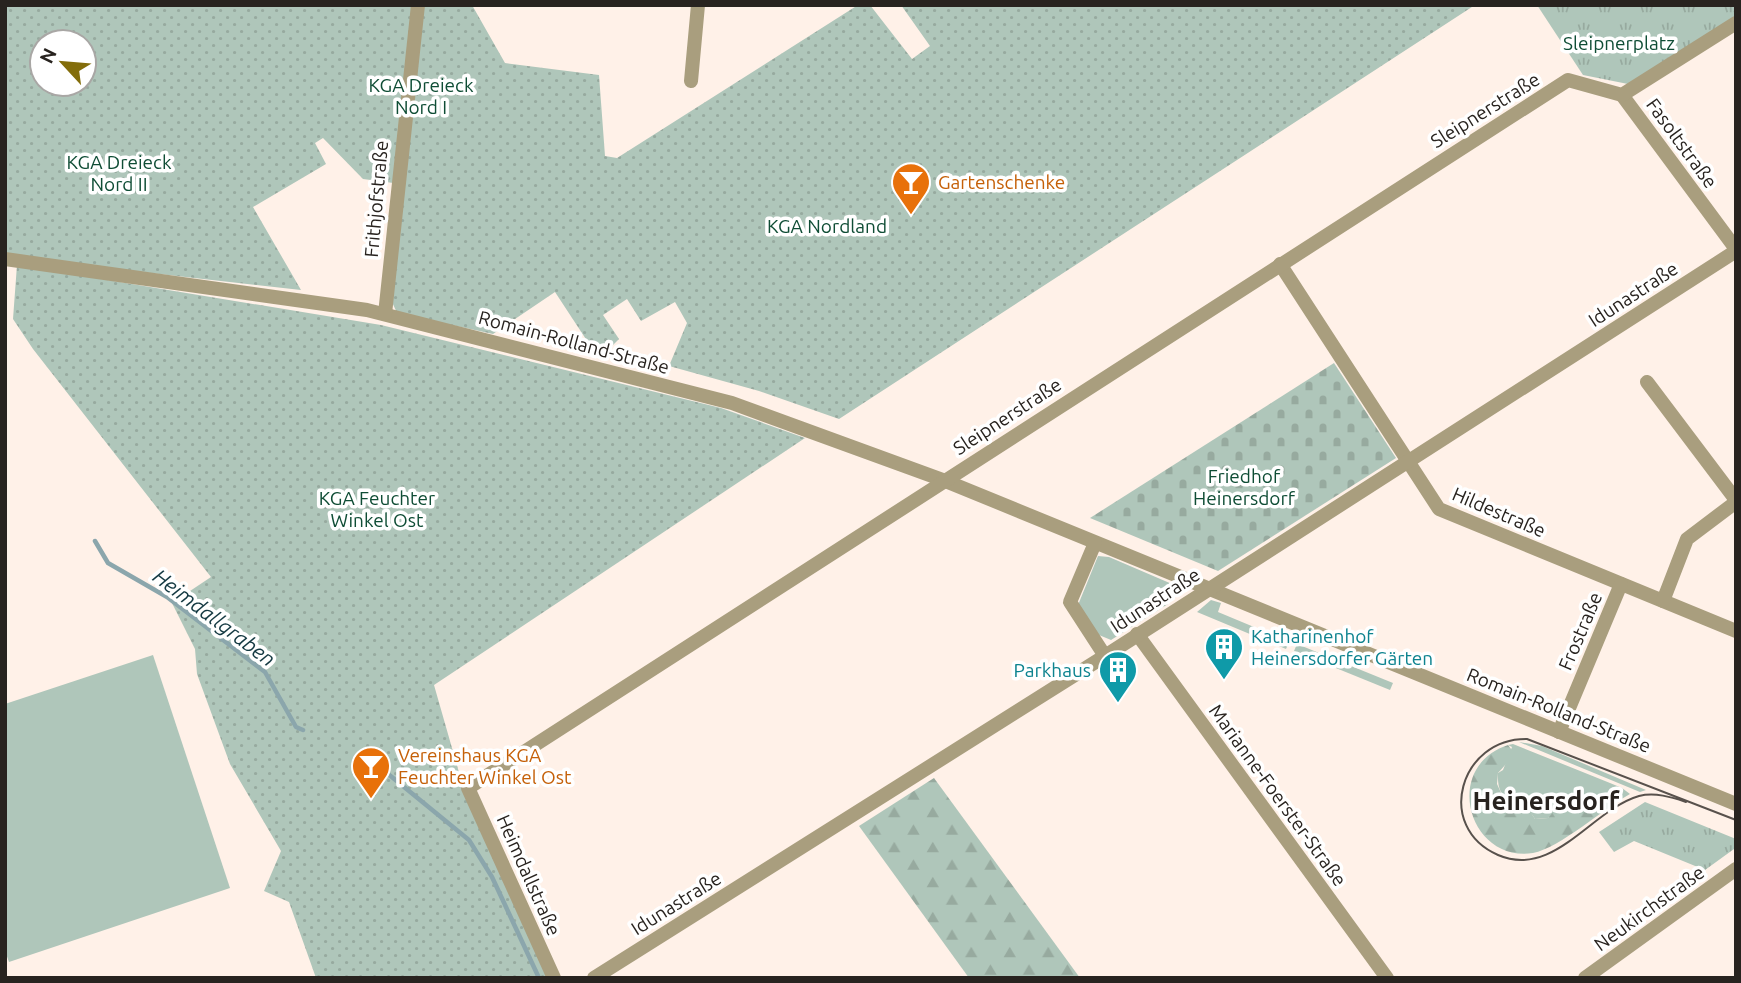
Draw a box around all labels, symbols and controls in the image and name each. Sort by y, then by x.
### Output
north arrow [28,28,98,98]
park label: Sleipnerplatz [1563,32,1675,54]
text: N [35,44,61,67]
street label: Sleipnerstraße [1426,68,1544,152]
park label: KGA Dreieck Nord I [369,74,474,118]
street label: Fasoltstraße [1642,94,1722,192]
street label: Frithjofstraße [360,140,392,258]
park label: KGA Dreieck Nord II [67,151,172,195]
bar icon: Gartenschenke [890,161,932,216]
place label: Gartenschenke [938,171,1065,193]
park label: KGA Nordland [767,215,887,237]
street label: Idunastraße [1584,257,1682,331]
street label: Romain-Rolland-Straße [476,306,672,378]
street label: Sleipnerstraße [949,373,1065,459]
park label: Friedhof Heinersdorf [1193,465,1296,509]
street label: Hildestraße [1449,483,1549,541]
park label: KGA Feuchter Winkel Ost [319,487,435,531]
street label: Idunastraße [1106,563,1204,637]
water label: Heimdallgraben [149,564,280,671]
street label: Frostraße [1554,589,1606,673]
place label: Katharinenhof Heinersdorfer Gärten [1251,625,1433,669]
building icon: Katharinenhof Heinersdorfer Gärten [1203,626,1245,681]
building icon: Parkhaus [1097,649,1139,704]
place label: Parkhaus [1014,659,1091,681]
street label: Romain-Rolland-Straße [1464,663,1654,757]
street label: Marianne-Foerster-Straße [1205,700,1351,890]
place label: Vereinshaus KGA Feuchter Winkel Ost [398,744,572,788]
bar icon: Vereinshaus KGA Feuchter Winkel Ost [350,745,392,800]
district label: Heinersdorf [1473,786,1620,815]
street label: Heimdallstraße [492,811,566,939]
street label: Neukirchstraße [1590,861,1708,955]
street label: Idunastraße [627,867,725,939]

